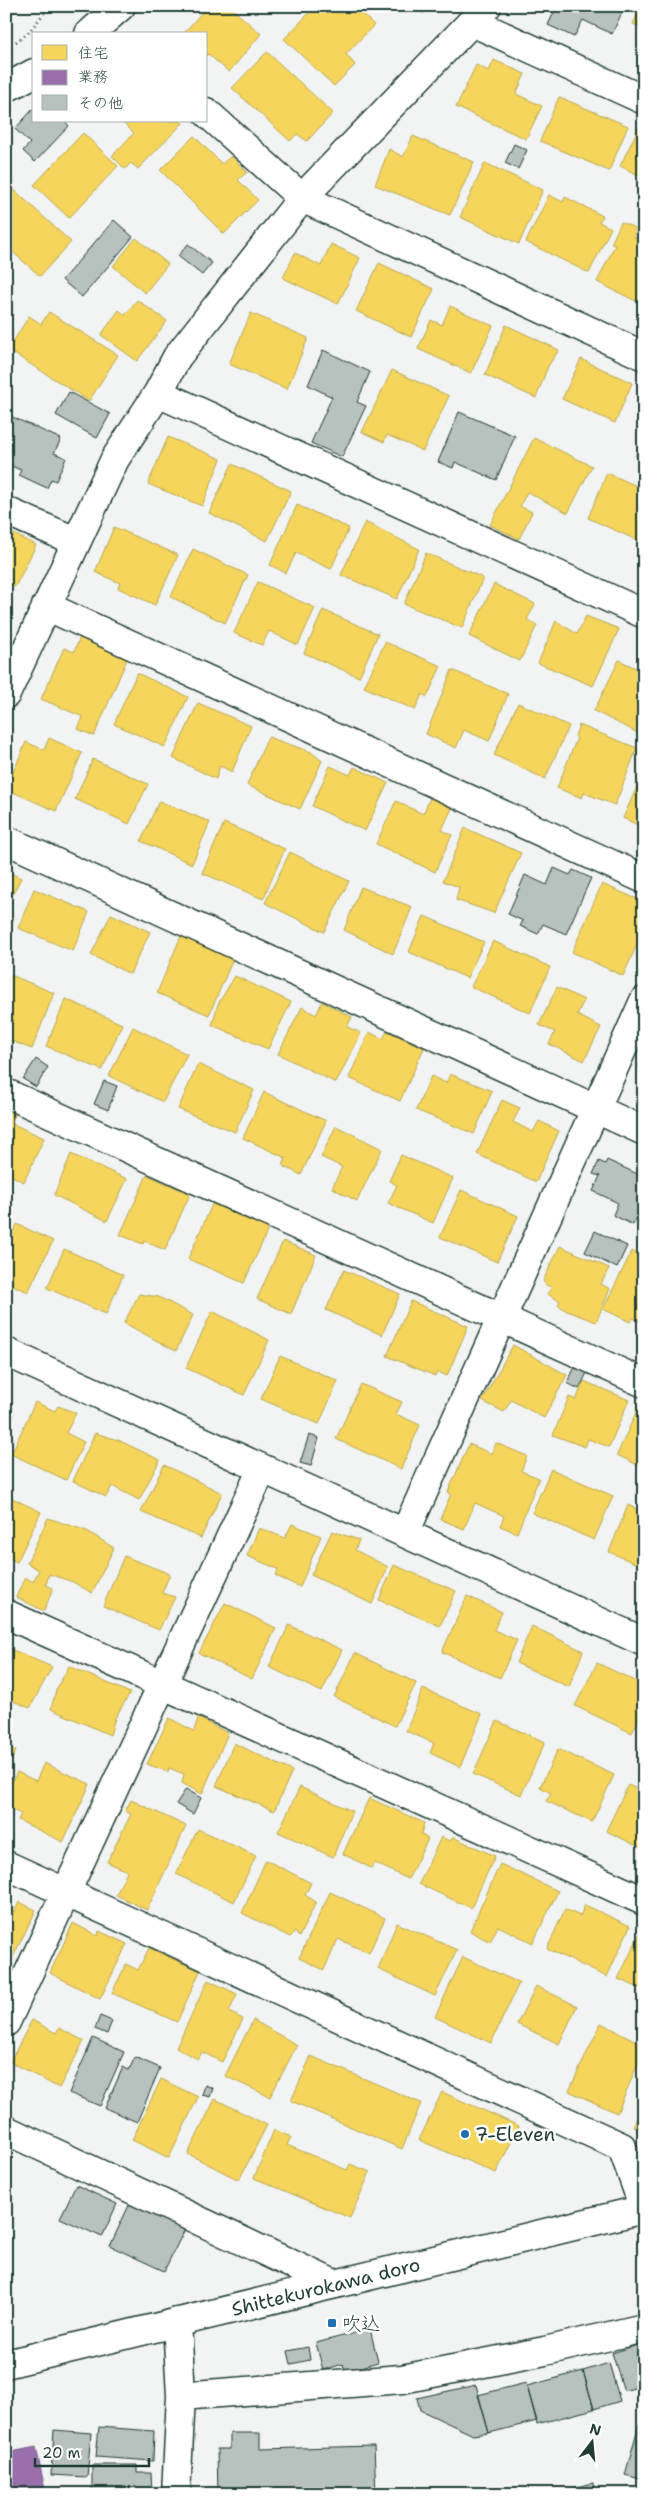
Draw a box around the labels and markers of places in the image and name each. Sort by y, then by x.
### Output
place label: 7-Eleven [475,2122,555,2147]
marker: 7-Eleven [459,2128,471,2140]
place label: 吹込 [342,2311,380,2336]
marker: 吹込 [326,2317,338,2329]

